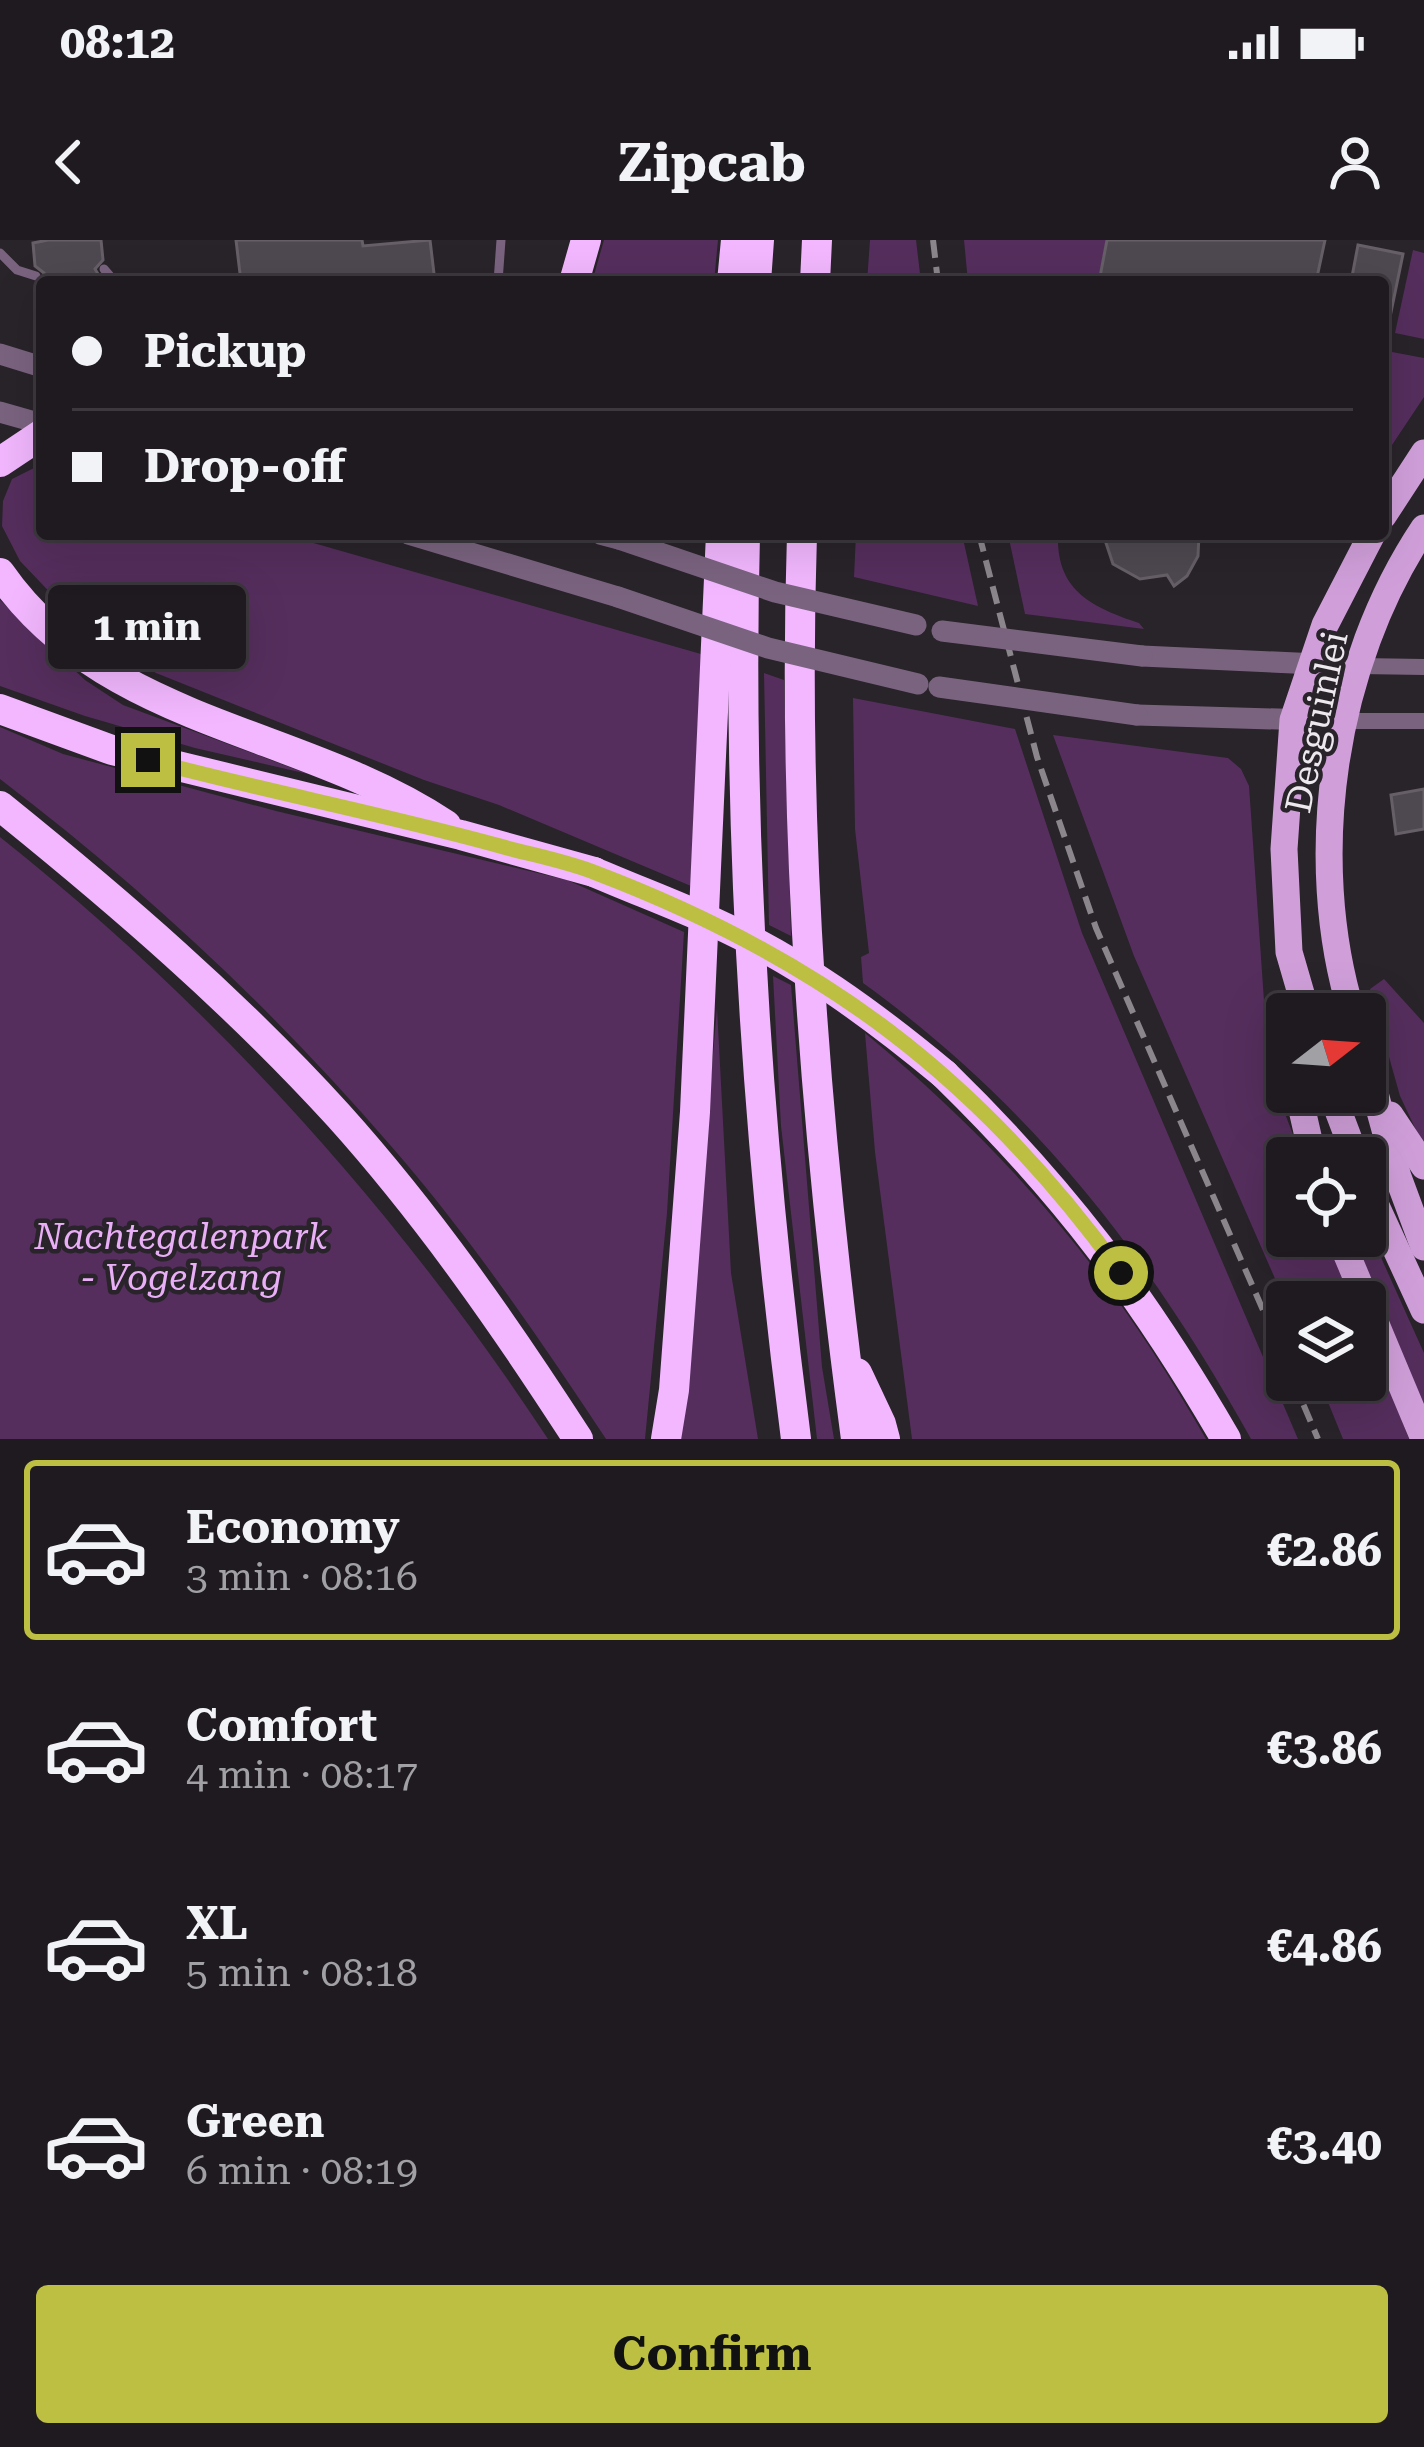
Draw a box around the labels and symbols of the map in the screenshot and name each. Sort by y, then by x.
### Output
callout: 1 min [49,586,247,670]
street label: Desguinlei [1277,628,1357,817]
route end [121,733,175,787]
north arrow [1266,993,1386,1113]
park label: Nachtegalenpark - Vogelzang [34,1216,328,1299]
route start [1094,1246,1148,1300]

